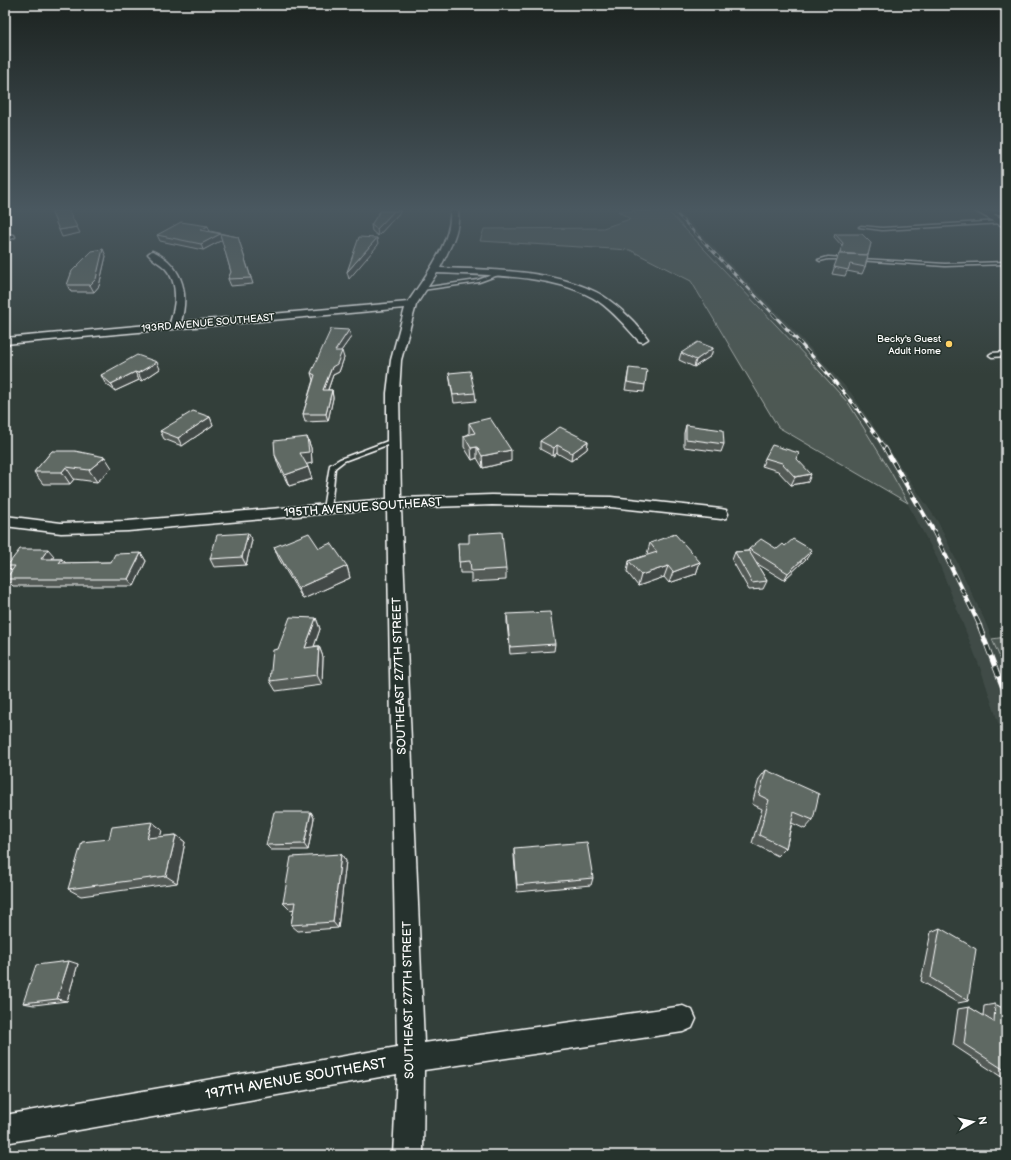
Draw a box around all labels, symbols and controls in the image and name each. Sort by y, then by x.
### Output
street label: 193RD AVENUE SOUTHEAST [141,311,275,335]
place label: Becky's Guest Adult Home [877,333,941,357]
marker: Becky's Guest Adult Home [944,339,954,349]
street label: 195TH AVENUE SOUTHEAST [283,494,444,521]
street label: SOUTHEAST 277TH STREET [389,596,410,755]
street label: SOUTHEAST 277TH STREET [400,920,417,1079]
street label: 197TH AVENUE SOUTHEAST [204,1054,389,1103]
north arrow [953,1102,993,1142]
text: N [975,1116,989,1126]

